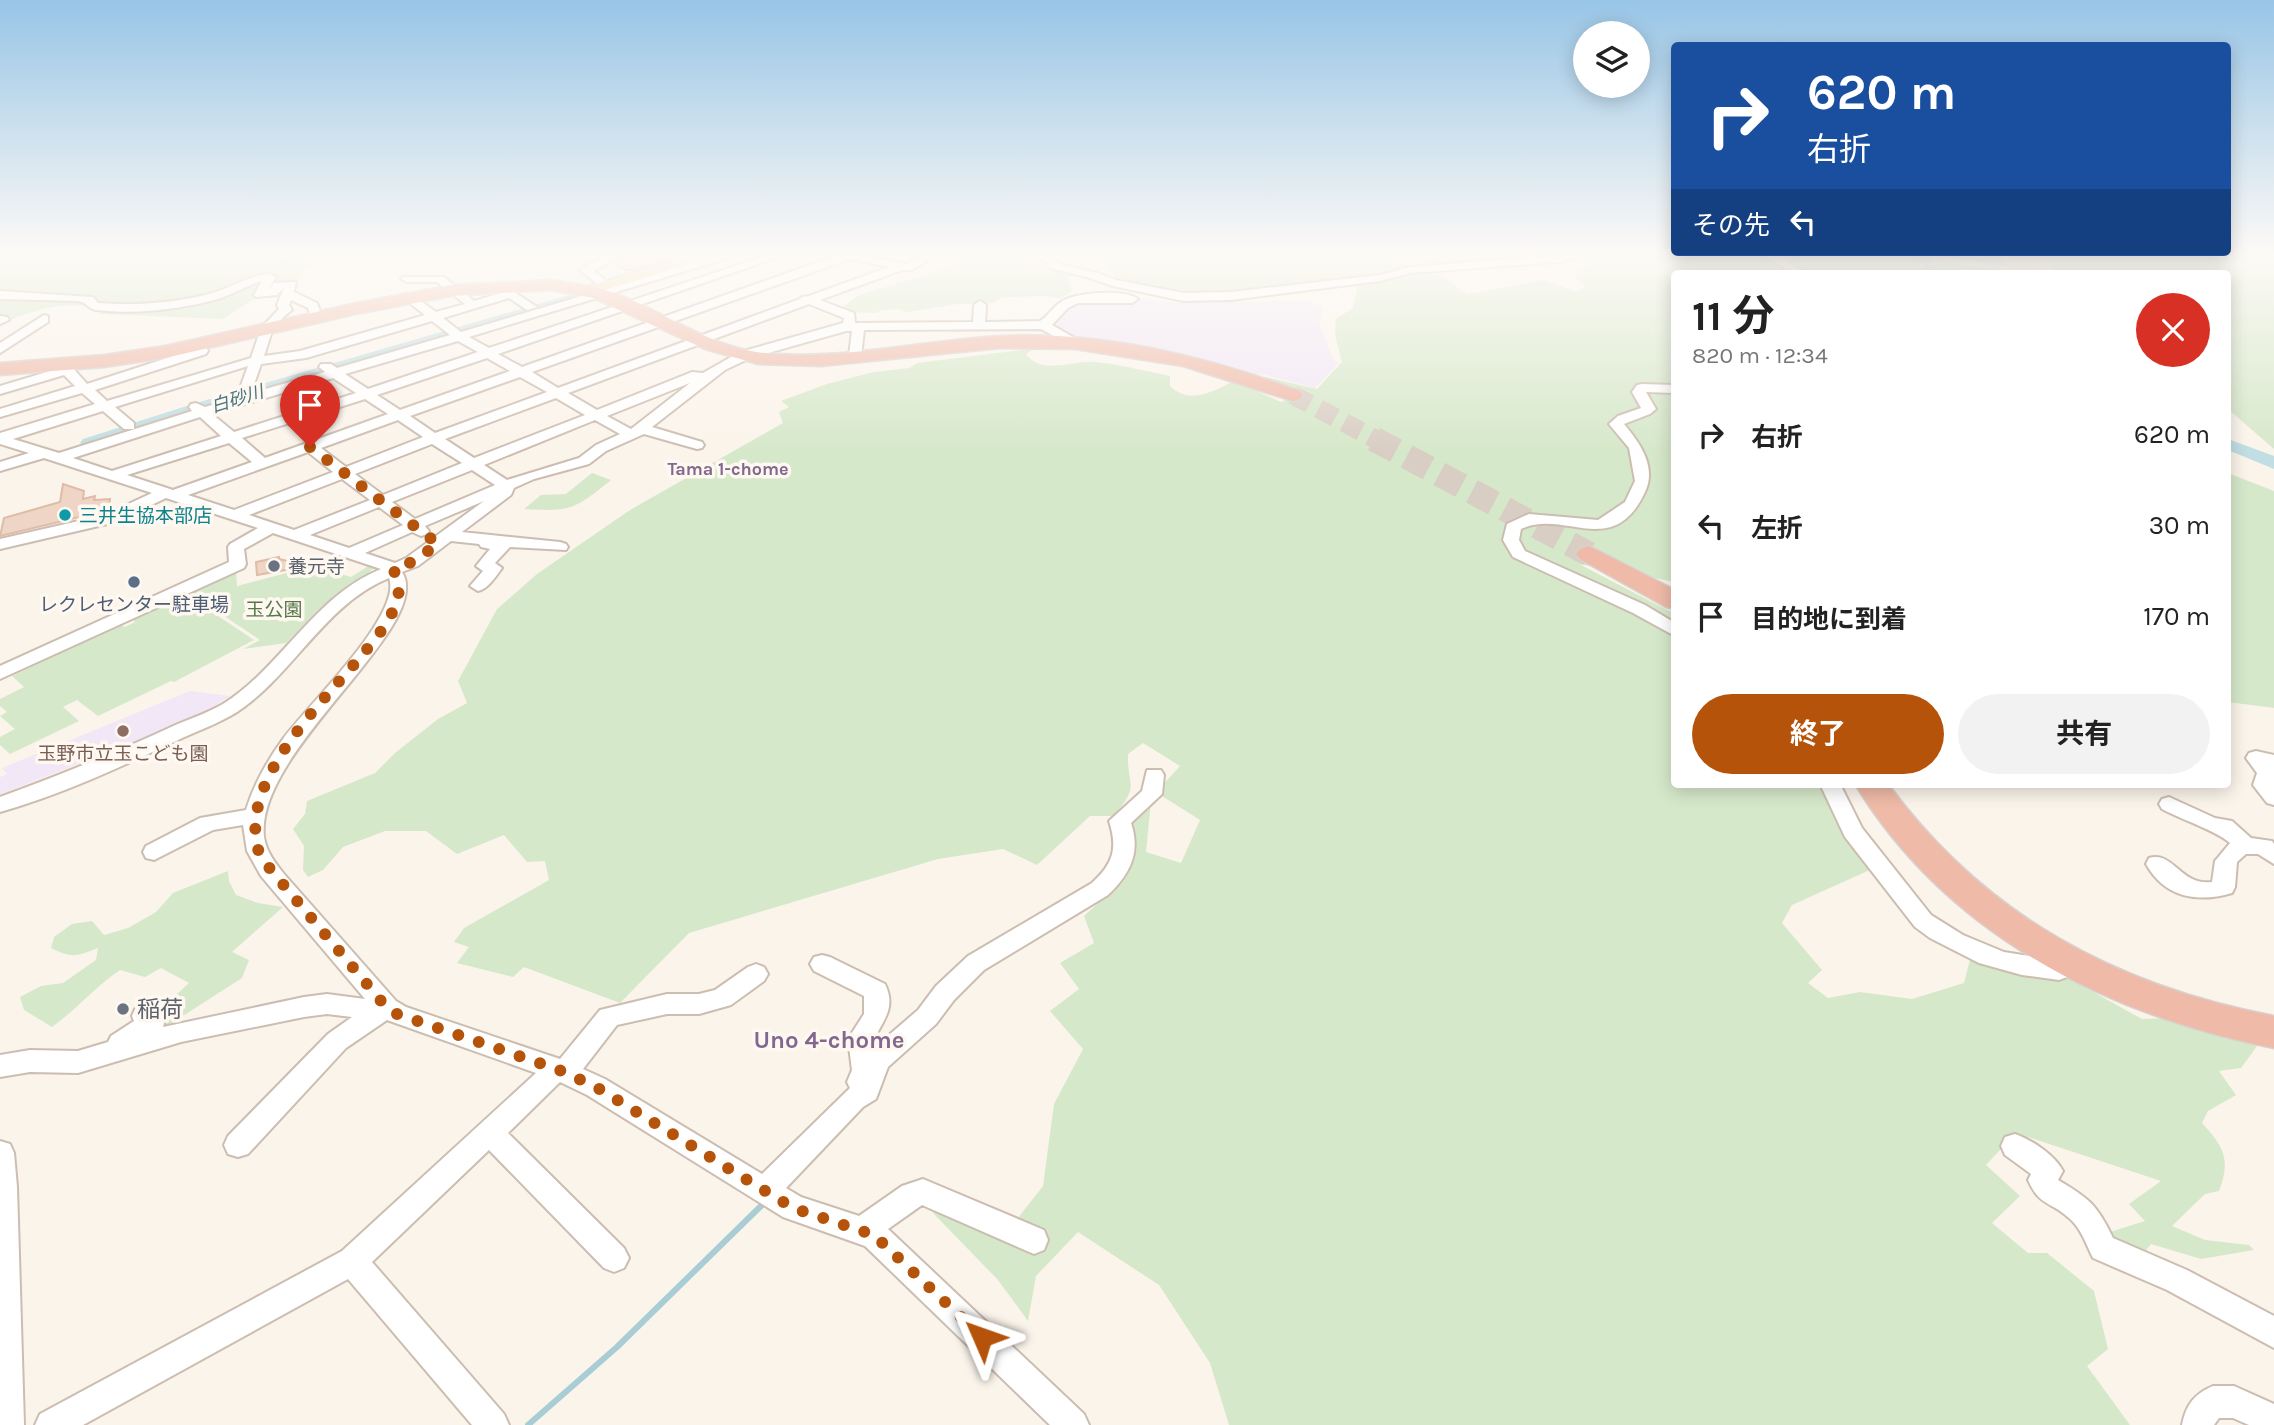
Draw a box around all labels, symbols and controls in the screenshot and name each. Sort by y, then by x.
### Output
map controls [1573,21,1650,98]
button: layers [1573,21,1650,98]
text: 620 m [1807,64,1956,121]
icon: right [1692,70,1783,161]
text: 右折 [1807,131,1871,168]
icon: left [1784,203,1822,241]
text: その先 [1692,210,1770,241]
text: 11 分 [1692,291,1775,341]
button: close [2136,293,2210,367]
text: 820 m · 12:34 [1692,342,1828,369]
pin [280,375,340,447]
water label: 白砂川 [208,380,268,417]
icon: arrive [291,386,329,424]
icon: right [1692,416,1730,454]
text: 620 m [2134,419,2210,450]
text: 右折 [1751,422,1803,453]
district label: Tama 1-chome [667,458,789,480]
place label: 三井生協本部店 [79,505,212,527]
marker: 三井生協本部店 [57,507,73,523]
icon: left [1692,507,1730,545]
text: 30 m [2149,510,2210,541]
text: 左折 [1751,513,1803,544]
place label: 養元寺 [288,556,345,578]
marker: 養元寺 [266,558,282,574]
marker: レクレセンター駐車場 [126,574,142,590]
place label: レクレセンター駐車場 [39,594,229,616]
icon: arrive [1692,598,1730,636]
park label: 玉公園 [245,599,303,621]
text: 170 m [2143,601,2210,632]
text: 目的地に到着 [1751,604,1907,635]
button: 終了 [1692,694,1944,774]
button: 共有 [1958,694,2210,774]
marker: 玉野市立玉こども園 [115,723,131,739]
place label: 玉野市立玉こども園 [37,743,209,765]
place label: 稲荷 [137,996,183,1023]
marker: 稲荷 [115,1001,131,1017]
district label: Uno 4-chome [753,1026,905,1054]
position arrow [945,1300,1019,1374]

